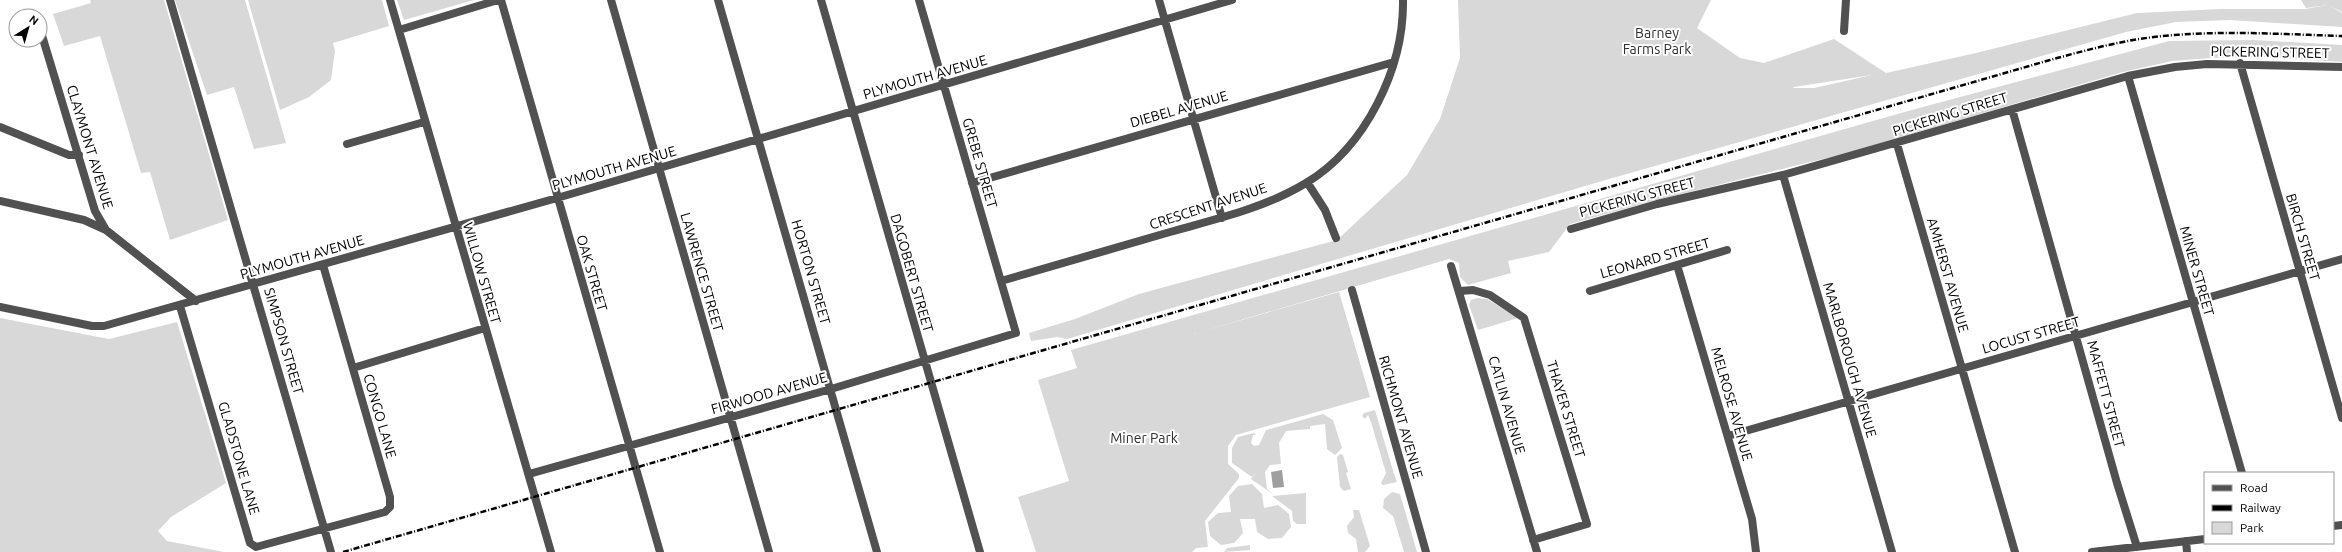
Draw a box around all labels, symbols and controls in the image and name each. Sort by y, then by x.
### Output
north arrow [8,8,48,48]
text: N [27,13,41,27]
park label: Barney Farms Park [1623,25,1691,57]
street label: PICKERING STREET [2210,43,2330,61]
street label: PLYMOUTH AVENUE [861,52,989,102]
street label: CLAYMONT AVENUE [64,83,117,211]
street label: DIEBEL AVENUE [1128,87,1230,131]
street label: PICKERING STREET [1891,89,2009,139]
street label: GREBE STREET [959,116,1001,210]
street label: PLYMOUTH AVENUE [550,143,678,193]
street label: PICKERING STREET [1577,174,1697,220]
street label: CRESCENT AVENUE [1147,179,1269,233]
street label: BIRCH STREET [2283,192,2323,283]
street label: LAWRENCE STREET [677,211,727,334]
street label: DAGOBERT STREET [887,212,937,334]
street label: AMHERST AVENUE [1924,216,1972,334]
street label: HORTON STREET [788,218,834,326]
street label: WILLOW STREET [460,221,504,326]
street label: MINER STREET [2177,224,2218,318]
street label: PLYMOUTH AVENUE [238,232,366,282]
street label: OAK STREET [573,233,611,313]
street label: LEONARD STREET [1598,235,1712,281]
street label: MARLBOROUGH AVENUE [1820,281,1880,440]
street label: SIMPSON STREET [261,286,307,396]
street label: LOCUST STREET [1980,313,2082,357]
street label: MAFFETT STREET [2084,339,2128,450]
street label: MELROSE AVENUE [1708,345,1756,463]
street label: RICHMONT AVENUE [1376,354,1426,480]
street label: CATLIN AVENUE [1485,354,1529,456]
street label: THAYER STREET [1544,358,1588,460]
street label: FIRWOOD AVENUE [709,369,829,417]
street label: CONGO LANE [360,372,400,460]
street label: GLADSTONE LANE [215,400,263,517]
park label: Miner Park [1110,430,1178,446]
legend [2204,472,2334,544]
text: Road [2240,481,2268,494]
text: Railway [2240,501,2281,514]
text: Park [2240,521,2264,534]

